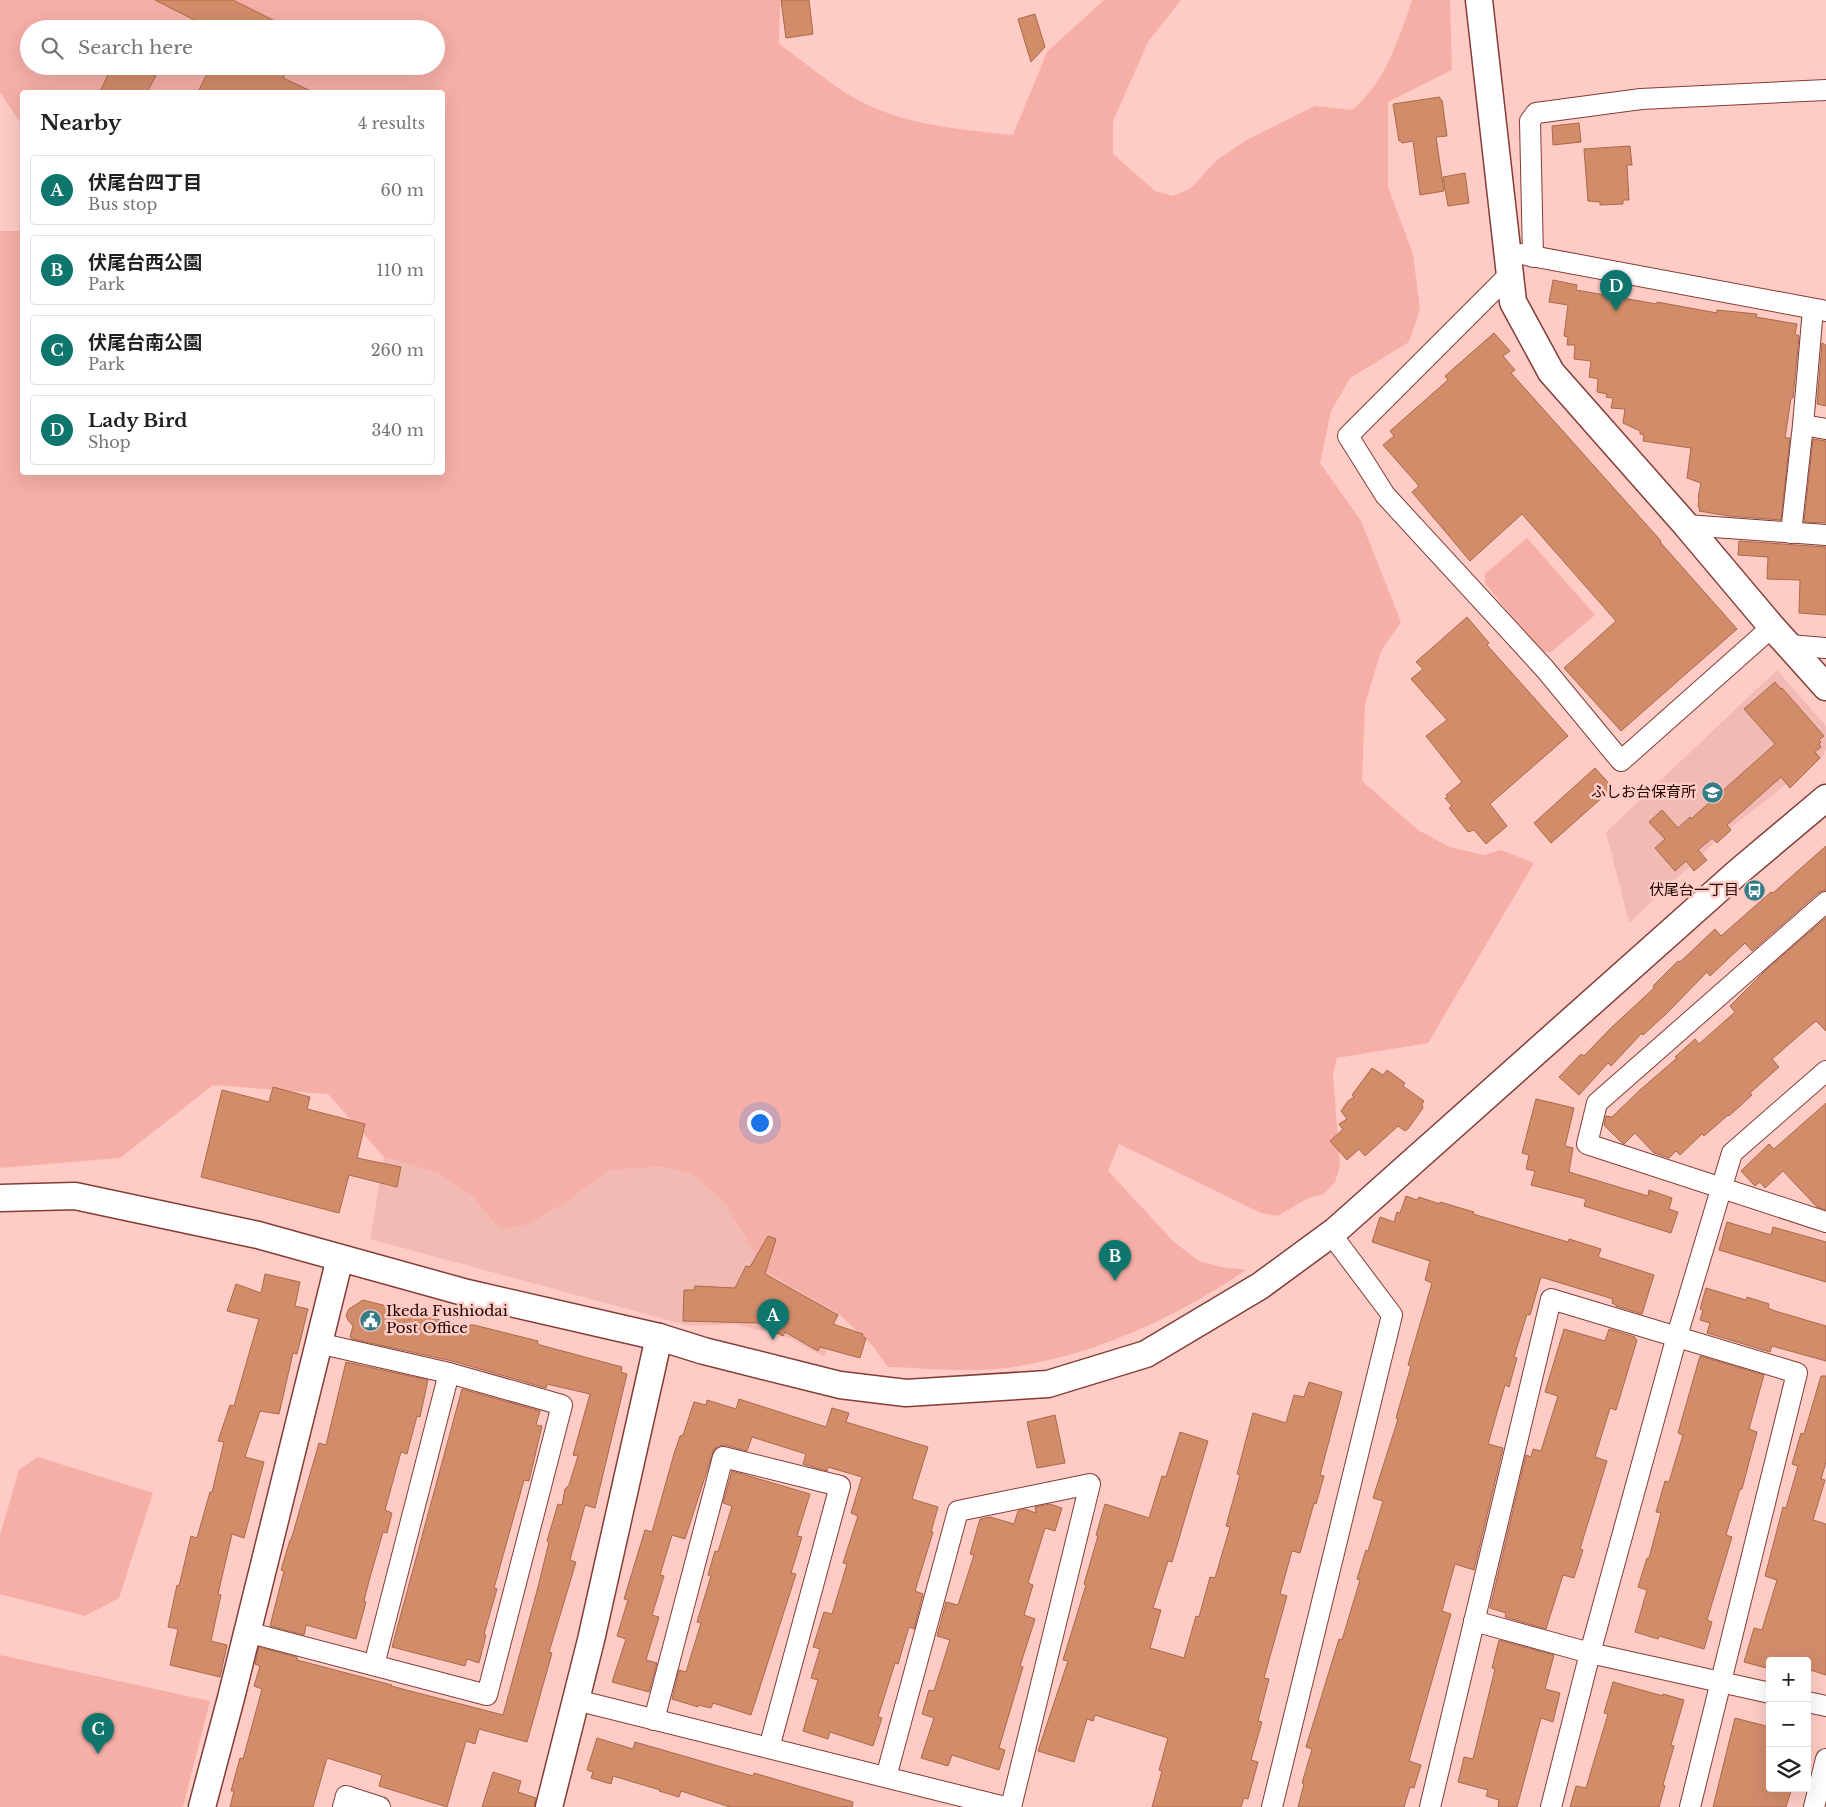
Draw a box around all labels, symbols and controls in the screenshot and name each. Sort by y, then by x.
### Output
search box [20,20,445,75]
icon: search [38,34,66,62]
text: Search here [78,36,193,59]
text: Nearby [40,110,121,136]
text: 4 results [358,113,425,133]
text: 伏尾台四丁目 [88,171,202,194]
text: A [51,180,63,200]
text: 60 m [381,180,424,200]
text: Bus stop [88,194,157,214]
text: 伏尾台⻄公園 [88,251,202,274]
text: B [51,260,63,280]
text: 110 m [377,260,424,280]
pin: D [1600,270,1632,311]
text: Park [88,274,125,294]
text: 伏尾台南公園 [88,331,202,354]
text: C [50,340,64,360]
text: 260 m [371,340,424,360]
text: Park [88,354,125,374]
text: Lady Bird [88,409,188,432]
text: D [50,420,64,440]
text: 340 m [372,420,424,440]
text: Shop [88,432,131,452]
school or university icon: ふしお台保育所 [1700,780,1724,804]
place label: ふしお台保育所 [1591,782,1696,801]
bus stop icon: 伏尾台一丁目 [1743,878,1767,902]
place label: 伏尾台一丁目 [1649,880,1739,899]
your location [747,1110,773,1136]
pin: B [1099,1240,1131,1281]
pin: A [757,1299,789,1340]
place label: Ikeda Fushiodai Post Office [386,1301,508,1337]
public building icon: Ikeda Fushiodai Post Office [358,1308,382,1332]
map controls [1766,1657,1811,1792]
button: + [1766,1657,1811,1702]
button: − [1766,1702,1811,1747]
pin: C [82,1713,114,1754]
button: layers [1766,1747,1811,1792]

